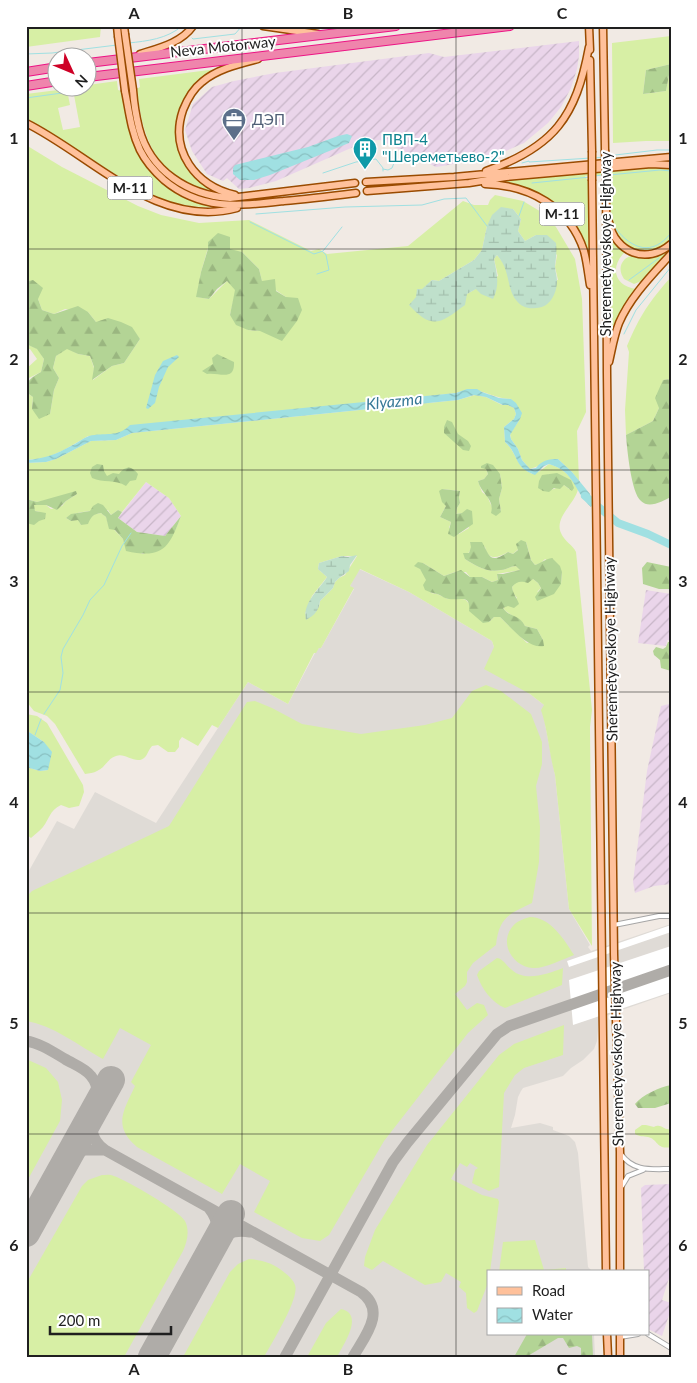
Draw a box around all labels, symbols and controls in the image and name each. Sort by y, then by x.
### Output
text: A [127,3,140,22]
text: B [343,3,353,22]
text: C [557,3,568,22]
street label: Neva Motorway [169,31,277,60]
north arrow [48,48,98,98]
text: N [72,72,92,91]
office icon: ДЭП [221,107,247,141]
place label: ДЭП [252,110,285,128]
text: 1 [9,128,19,147]
text: 1 [678,128,688,147]
place label: ПВП-4 "Шереметьево-2" [382,130,505,165]
building icon: ПВП-4 "Шереметьево-2" [352,136,378,170]
street label: Sheremetyevskoye Highway [596,151,614,336]
road number: М-11 [108,177,152,200]
road number: М-11 [540,202,584,225]
text: 2 [9,349,19,368]
text: 2 [678,349,688,368]
water label: Klyazma [365,388,423,413]
street label: Sheremetyevskoye Highway [599,556,621,742]
text: 3 [9,571,19,590]
text: 3 [678,571,688,590]
text: 4 [9,792,19,811]
text: 4 [678,792,688,811]
street label: Sheremetyevskoye Highway [605,961,627,1147]
text: 5 [9,1013,19,1032]
text: 5 [678,1013,688,1032]
text: 6 [9,1235,19,1254]
text: 6 [678,1235,688,1254]
legend [487,1270,650,1336]
text: Road [532,1281,565,1299]
scale bar [50,1303,171,1335]
text: Water [532,1305,573,1323]
text: 200 m [58,1311,100,1329]
text: A [127,1359,140,1378]
text: B [343,1359,353,1378]
text: C [557,1359,568,1378]

